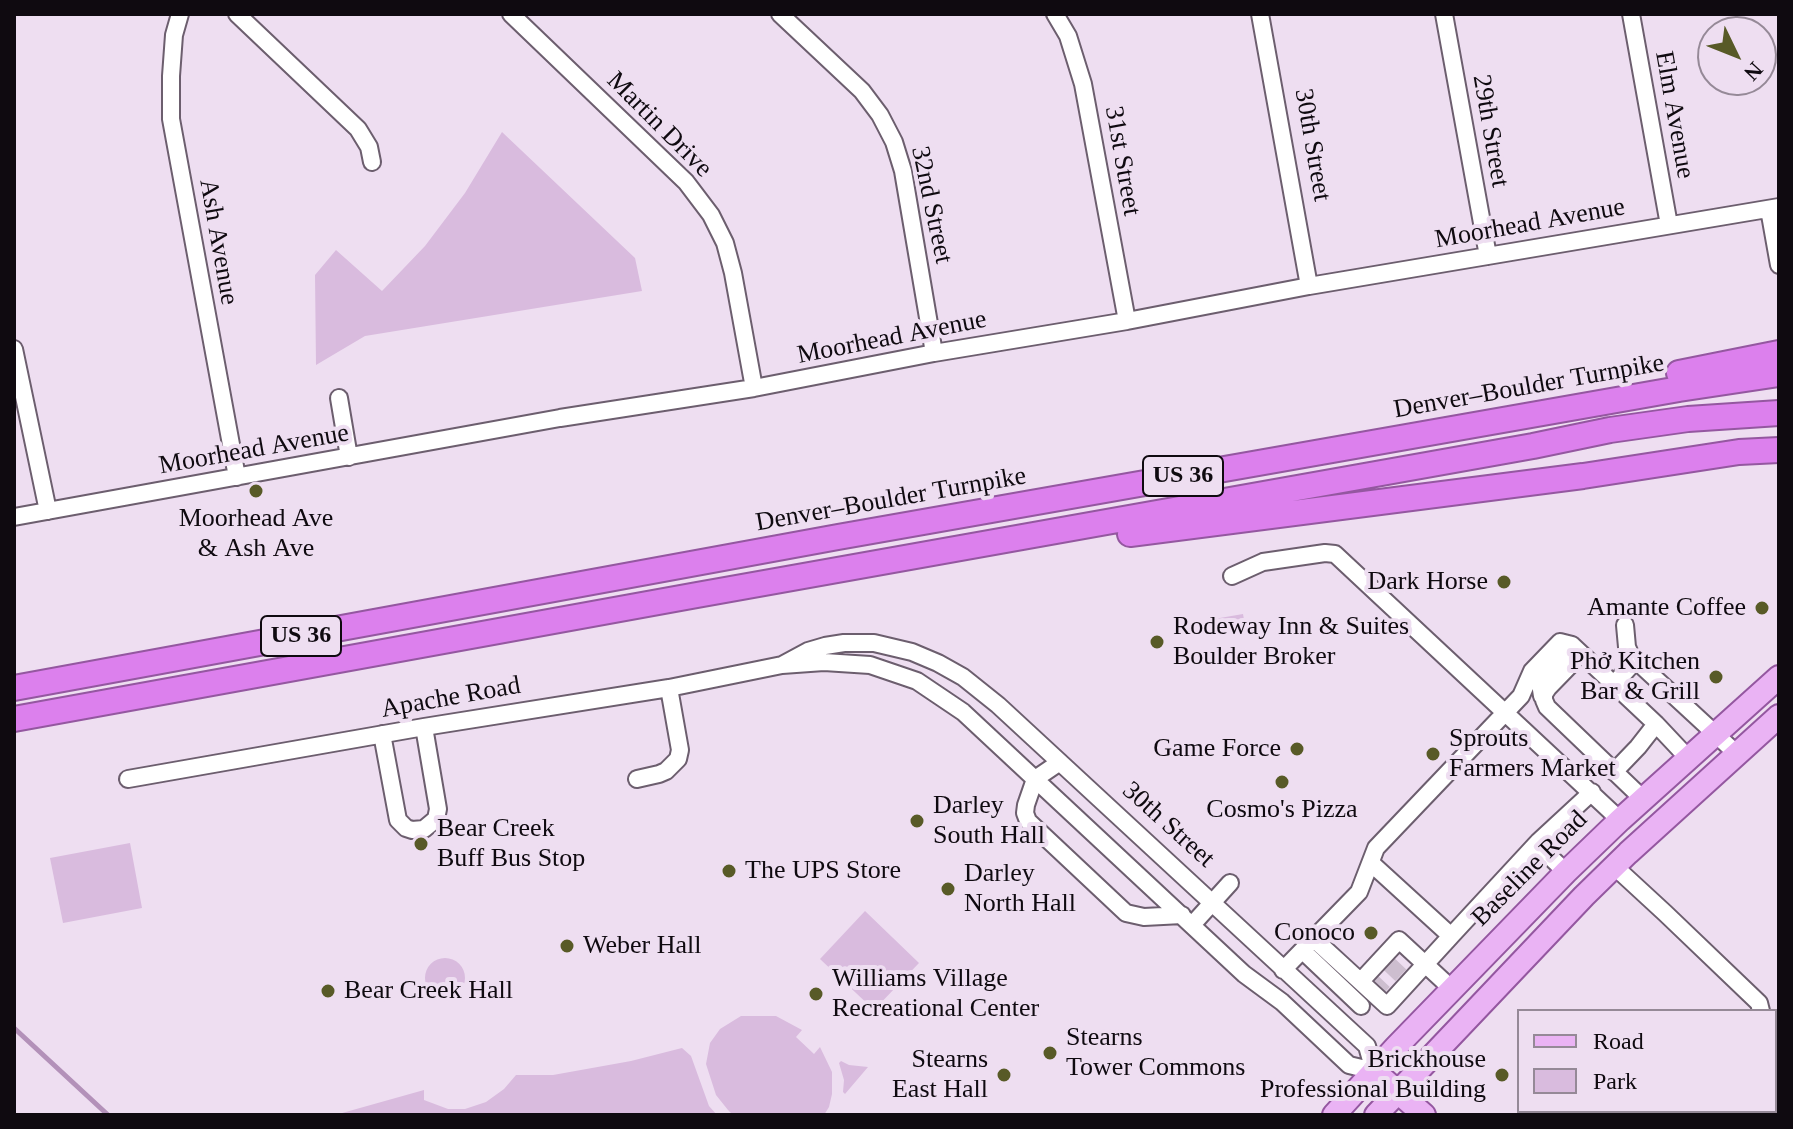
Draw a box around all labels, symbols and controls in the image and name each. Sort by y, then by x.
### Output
north arrow [1697,16,1777,96]
street label: Elm Avenue [1647,49,1701,181]
text: N [1739,57,1768,86]
street label: Martin Drive [600,66,718,184]
street label: 29th Street [1465,72,1515,190]
street label: 30th Street [1287,86,1337,204]
street label: 31st Street [1097,104,1147,218]
street label: 32nd Street [903,143,959,267]
street label: Ash Avenue [192,177,244,307]
street label: Moorhead Avenue [1433,192,1627,256]
street label: Moorhead Avenue [795,304,989,372]
street label: Denver–Boulder Turnpike [1391,348,1667,426]
street label: Moorhead Avenue [157,418,351,482]
road number: US 36 [1143,456,1223,496]
street label: Denver–Boulder Turnpike [753,461,1029,539]
marker: Moorhead Ave & Ash Ave [247,482,265,500]
place label: Moorhead Ave & Ash Ave [179,503,333,564]
place label: Dark Horse [1367,566,1488,598]
marker: Dark Horse [1495,573,1513,591]
place label: Amante Coffee [1587,592,1746,624]
marker: Amante Coffee [1753,599,1771,617]
place label: Rodeway Inn & Suites Boulder Broker [1173,611,1409,672]
road number: US 36 [261,616,341,656]
marker: Rodeway Inn & Suites Boulder Broker [1148,633,1166,651]
place label: Phở Kitchen Bar & Grill [1570,646,1700,708]
marker: Phở Kitchen Bar & Grill [1707,668,1725,686]
street label: Apache Road [379,670,523,726]
place label: Sprouts Farmers Market [1449,723,1616,784]
place label: Game Force [1153,733,1281,765]
marker: Game Force [1288,740,1306,758]
marker: Sprouts Farmers Market [1424,745,1442,763]
marker: Cosmo's Pizza [1273,773,1291,791]
street label: 30th Street [1115,775,1221,875]
place label: Darley South Hall [933,790,1045,852]
place label: Cosmo's Pizza [1206,794,1358,826]
street label: Baseline Road [1466,805,1594,933]
marker: Darley South Hall [908,812,926,830]
place label: Bear Creek Buff Bus Stop [437,813,585,874]
marker: Bear Creek Buff Bus Stop [412,835,430,853]
place label: The UPS Store [745,855,901,887]
place label: Darley North Hall [964,858,1076,920]
marker: The UPS Store [720,862,738,880]
marker: Darley North Hall [939,880,957,898]
place label: Conoco [1274,917,1355,949]
marker: Conoco [1362,924,1380,942]
place label: Weber Hall [583,930,701,962]
marker: Weber Hall [558,937,576,955]
place label: Williams Village Recreational Center [832,963,1039,1024]
place label: Bear Creek Hall [344,975,513,1007]
marker: Bear Creek Hall [319,982,337,1000]
marker: Williams Village Recreational Center [807,985,825,1003]
legend [1517,1009,1777,1113]
place label: Stearns Tower Commons [1066,1022,1245,1084]
text: Road [1593,1028,1644,1054]
place label: Stearns East Hall [892,1044,988,1106]
marker: Stearns Tower Commons [1041,1044,1059,1062]
place label: Brickhouse Professional Building [1260,1044,1486,1106]
marker: Stearns East Hall [995,1066,1013,1084]
marker: Brickhouse Professional Building [1493,1066,1511,1084]
text: Park [1593,1068,1637,1094]

